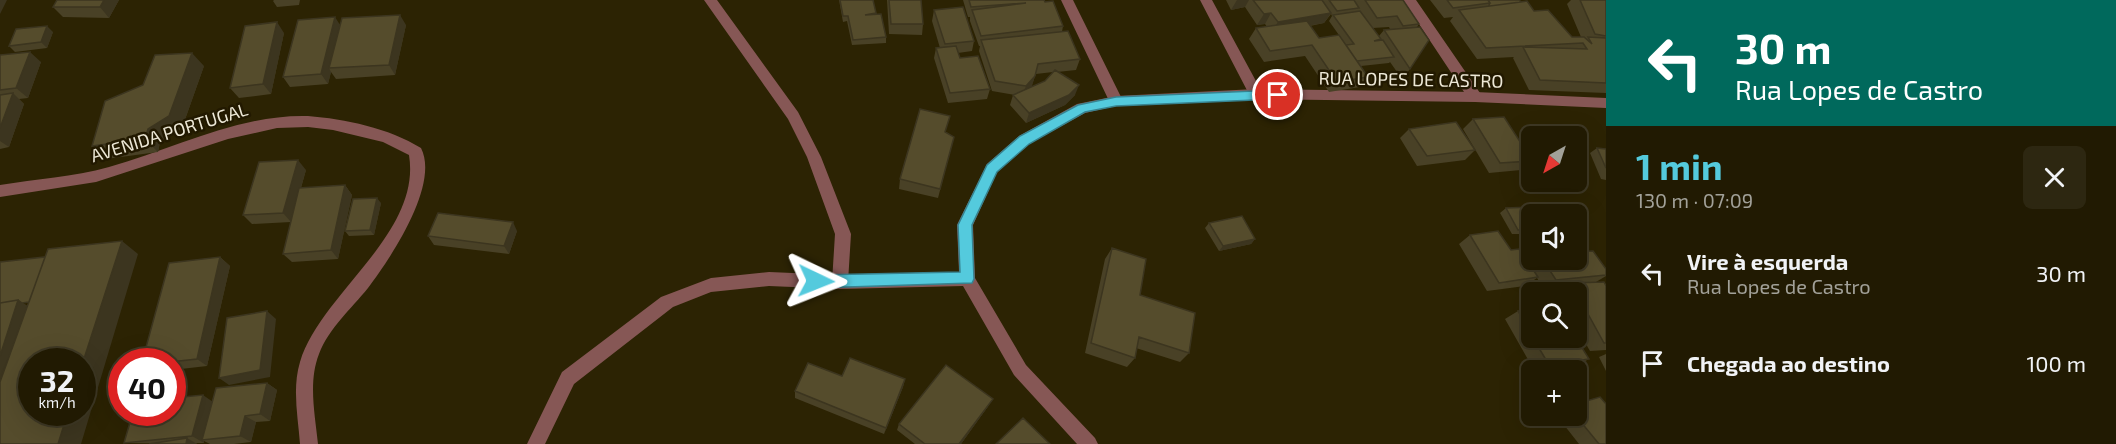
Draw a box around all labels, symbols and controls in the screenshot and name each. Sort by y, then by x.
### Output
text: 30 m [1735,22,1831,72]
icon: left [1636,24,1714,102]
street label: RUA LOPES DE CASTRO [1318,66,1504,92]
pin [1252,69,1303,120]
text: Rua Lopes de Castro [1735,73,1983,105]
icon: arrive [1261,78,1294,111]
street label: AVENIDA PORTUGAL [88,98,250,166]
north arrow [1521,126,1587,192]
map controls [1521,126,1587,426]
text: 1 min [1636,144,1723,187]
button: close [2023,146,2086,209]
text: 130 m · 07:09 [1636,188,1753,212]
button: sound [1521,204,1587,270]
text: Vire à esquerda [1687,248,1848,274]
position arrow [784,249,848,313]
icon: left [1636,257,1669,290]
text: 30 m [2036,260,2086,286]
text: Rua Lopes de Castro [1687,274,1871,298]
button: search [1521,282,1587,348]
icon: arrive [1636,347,1669,380]
speed limit sign: 40 [108,348,186,426]
text: Chegada ao destino [1687,350,1890,376]
text: 100 m [2027,350,2086,376]
button: + [1521,360,1587,426]
text: 32 [40,362,74,398]
text: km/h [38,393,76,411]

